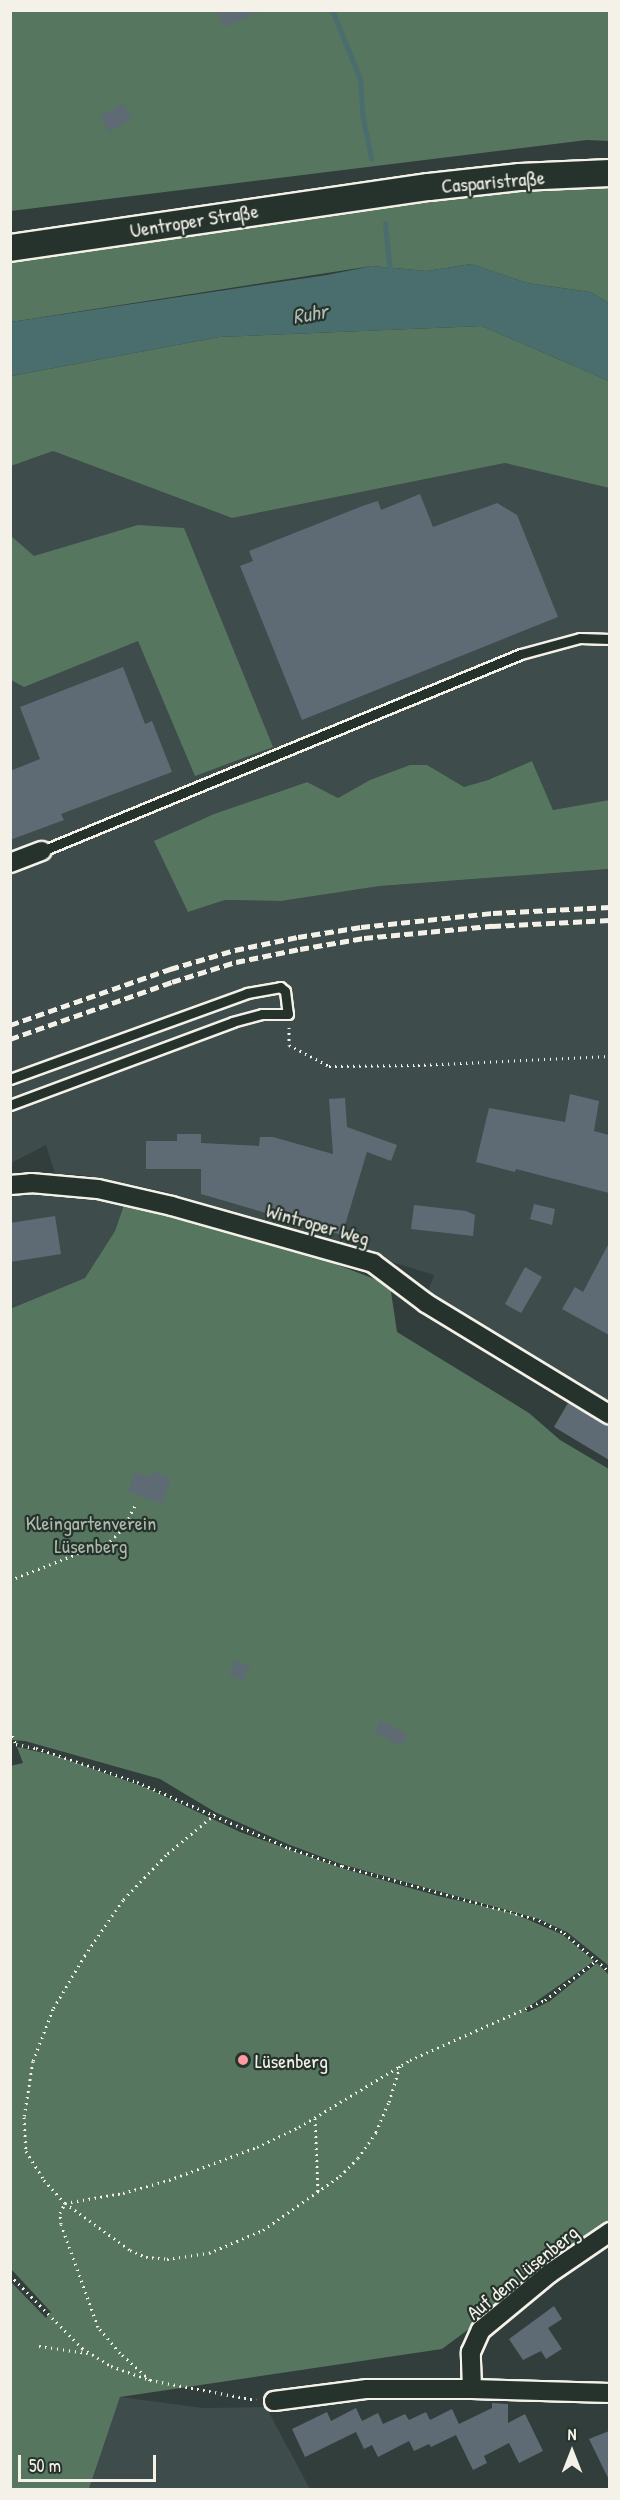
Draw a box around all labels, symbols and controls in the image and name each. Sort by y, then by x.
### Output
street label: Casparistraße [440,165,546,197]
street label: Uentroper Straße [128,198,260,242]
water label: Ruhr [291,299,329,329]
street label: Wintroper Weg [264,1198,372,1250]
park label: Kleingartenverein Lüsenberg [26,1511,156,1558]
place label: Lüsenberg [255,2048,328,2072]
marker: Lüsenberg [236,2053,250,2067]
street label: Auf dem Lüsenberg [461,2220,583,2324]
north arrow [542,2422,602,2482]
text: N [568,2423,576,2445]
scale bar [21,2443,159,2481]
text: 50 m [29,2453,61,2478]

